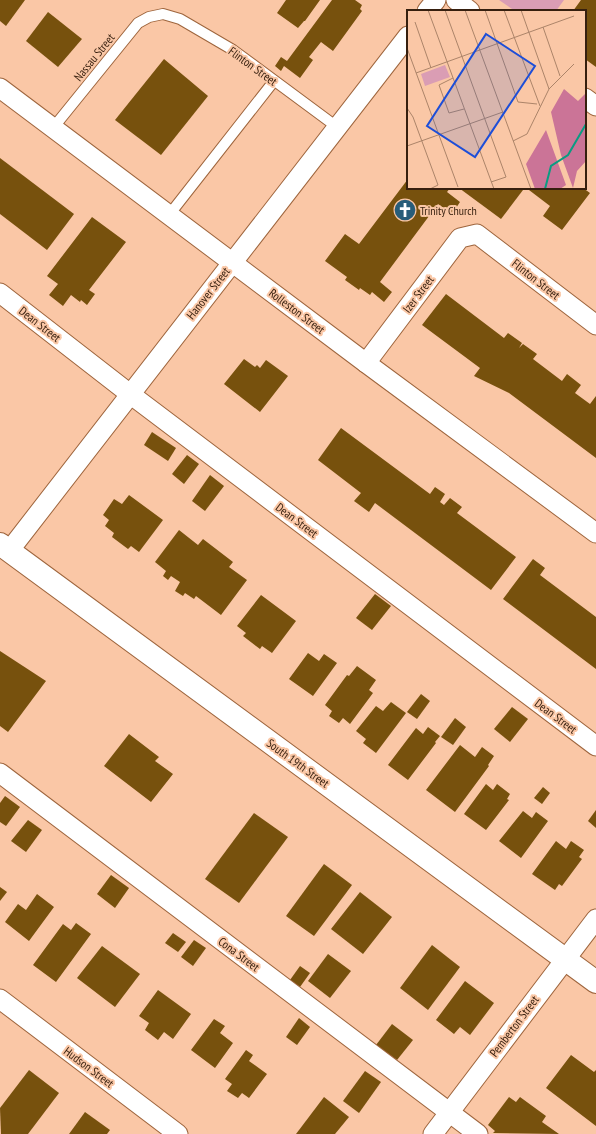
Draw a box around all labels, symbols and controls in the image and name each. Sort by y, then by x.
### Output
inset map [407,10,586,189]
street label: Nassau Street [70,30,118,84]
street label: Flinton Street [226,43,281,89]
church icon: Trinity Church [392,197,418,223]
place label: Trinity Church [420,203,477,218]
street label: Flinton Street [509,256,563,303]
street label: Hanover Street [183,263,233,322]
street label: Izer Street [399,272,437,316]
street label: Rolleston Street [266,285,328,337]
street label: Dean Street [16,303,64,345]
street label: Dean Street [273,499,322,541]
street label: Dean Street [532,695,581,737]
street label: South 19th Street [264,735,333,791]
street label: Cona Street [215,934,263,975]
street label: Pemberton Street [486,992,542,1060]
street label: Hudson Street [61,1043,118,1091]

